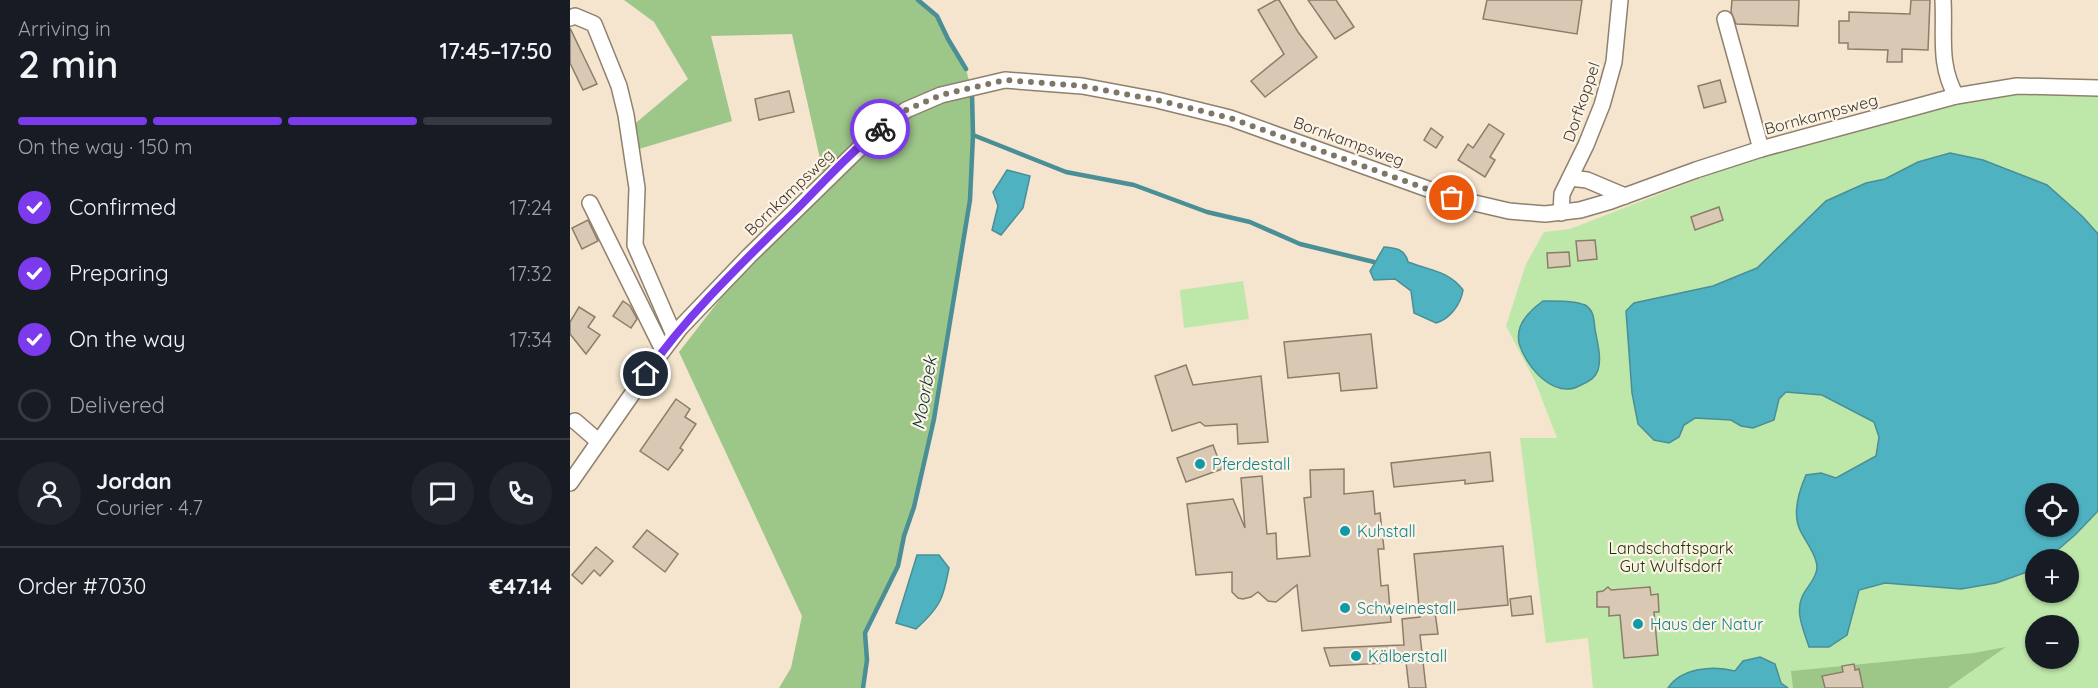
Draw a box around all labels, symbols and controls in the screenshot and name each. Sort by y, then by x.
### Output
text: Arriving in [18,16,111,41]
text: 17:45–17:50 [440,37,552,65]
text: 2 min [18,39,119,88]
street label: Dorfkoppel [1558,59,1604,145]
street label: Bornkampsweg [1762,89,1880,139]
courier [850,99,910,159]
street label: Bornkampsweg [1291,112,1407,170]
icon: bike [864,113,897,146]
text: On the way · 150 m [18,134,193,159]
street label: Bornkampsweg [740,144,838,240]
pin [1426,172,1477,223]
icon: bag [1435,181,1468,214]
icon: check [18,191,51,224]
text: Confirmed [69,193,176,221]
text: 17:24 [509,195,552,220]
icon: check [18,257,51,290]
text: Preparing [69,259,169,287]
text: 17:32 [509,261,552,286]
icon: check [18,323,51,356]
text: On the way [69,325,185,353]
text: 17:34 [510,327,552,352]
pin [620,348,671,399]
water label: Moorbek [906,353,942,432]
icon: home [629,357,662,390]
text: Delivered [69,391,165,419]
place label: Pferdestall [1212,454,1290,474]
marker: Pferdestall [1193,457,1207,471]
button: person [18,462,81,525]
button: chat [411,462,474,525]
button: phone [489,462,552,525]
text: Jordan [96,467,172,495]
map controls [2025,483,2079,669]
button: locate [2025,483,2079,537]
text: Courier · 4.7 [96,495,203,520]
place label: Kuhstall [1357,521,1416,541]
marker: Kuhstall [1338,524,1352,538]
park label: Landschaftspark Gut Wulfsdorf [1609,538,1733,576]
button: + [2025,549,2079,603]
text: Order #7030 [18,572,146,600]
text: €47.14 [490,572,552,600]
place label: Schweinestall [1357,598,1456,618]
marker: Schweinestall [1338,601,1352,615]
place label: Haus der Natur [1650,614,1763,634]
button: − [2025,615,2079,669]
marker: Haus der Natur [1631,617,1645,631]
place label: Kälberstall [1368,646,1447,666]
marker: Kälberstall [1349,649,1363,663]

